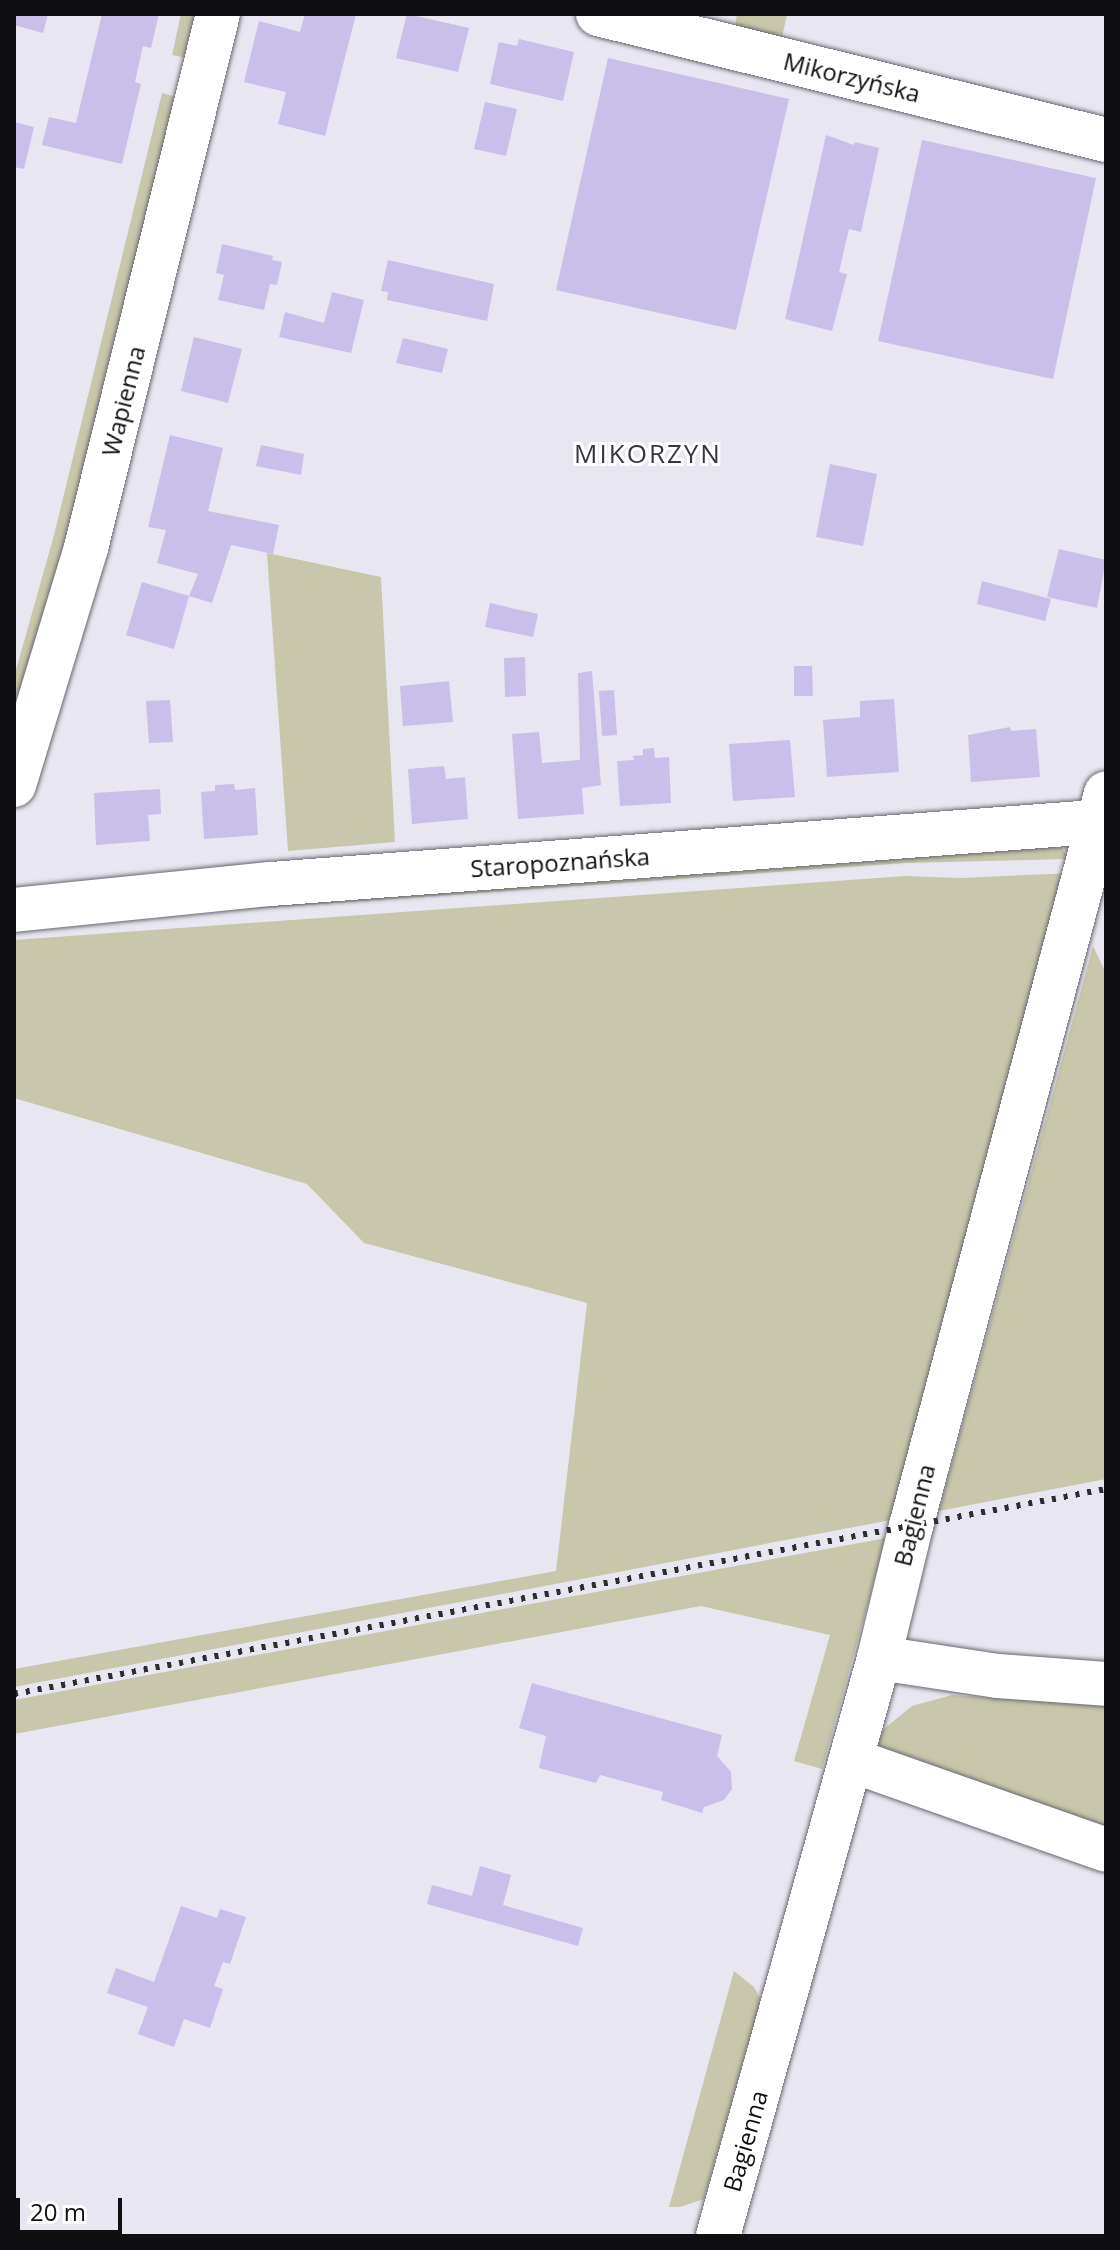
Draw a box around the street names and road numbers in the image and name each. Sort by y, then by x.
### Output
street label: Mikorzyńska [781,46,923,108]
street label: Wapienna [95,343,151,459]
street label: Staropoznańska [469,841,651,883]
street label: Bagienna [887,1461,941,1569]
street label: Bagienna [717,2087,773,2195]

